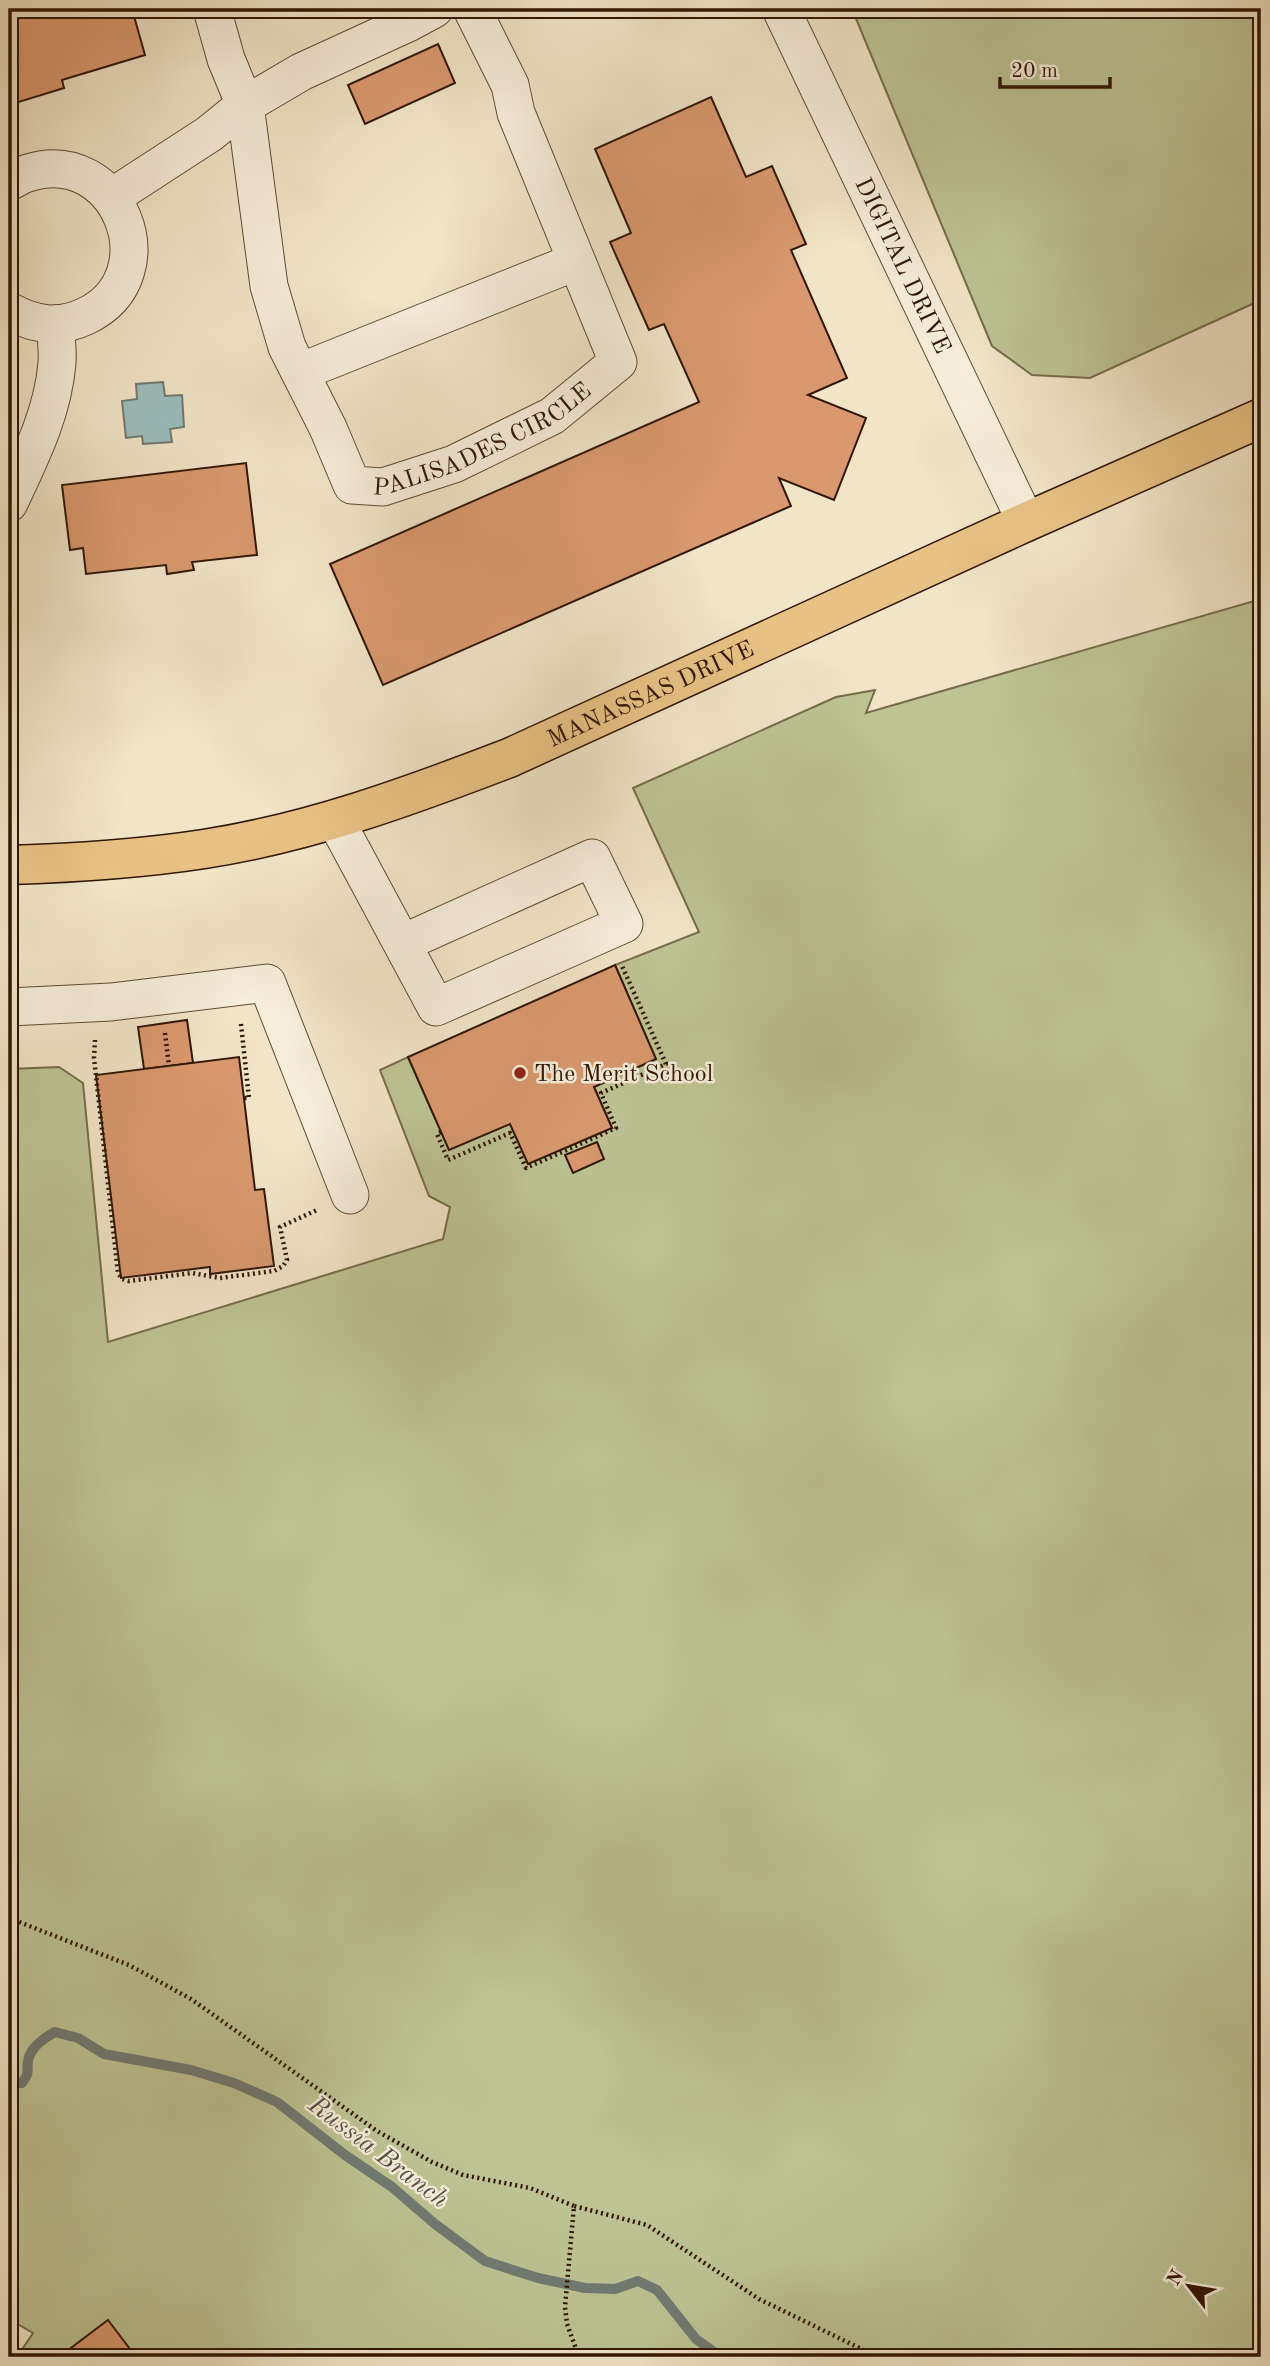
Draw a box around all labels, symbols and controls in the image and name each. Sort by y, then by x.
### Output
scale bar [1000,46,1111,90]
text: 20 m [1011,61,1058,82]
street label: DIGITAL DRIVE [849,174,954,358]
street label: PALISADES CIRCLE [372,379,596,501]
street label: MANASSAS DRIVE [544,638,758,753]
place label: The Merit School [534,1063,713,1087]
marker: The Merit School [512,1065,528,1081]
water label: Russia Branch [302,2091,453,2213]
north arrow [1154,2250,1224,2320]
text: N [1165,2267,1189,2290]

